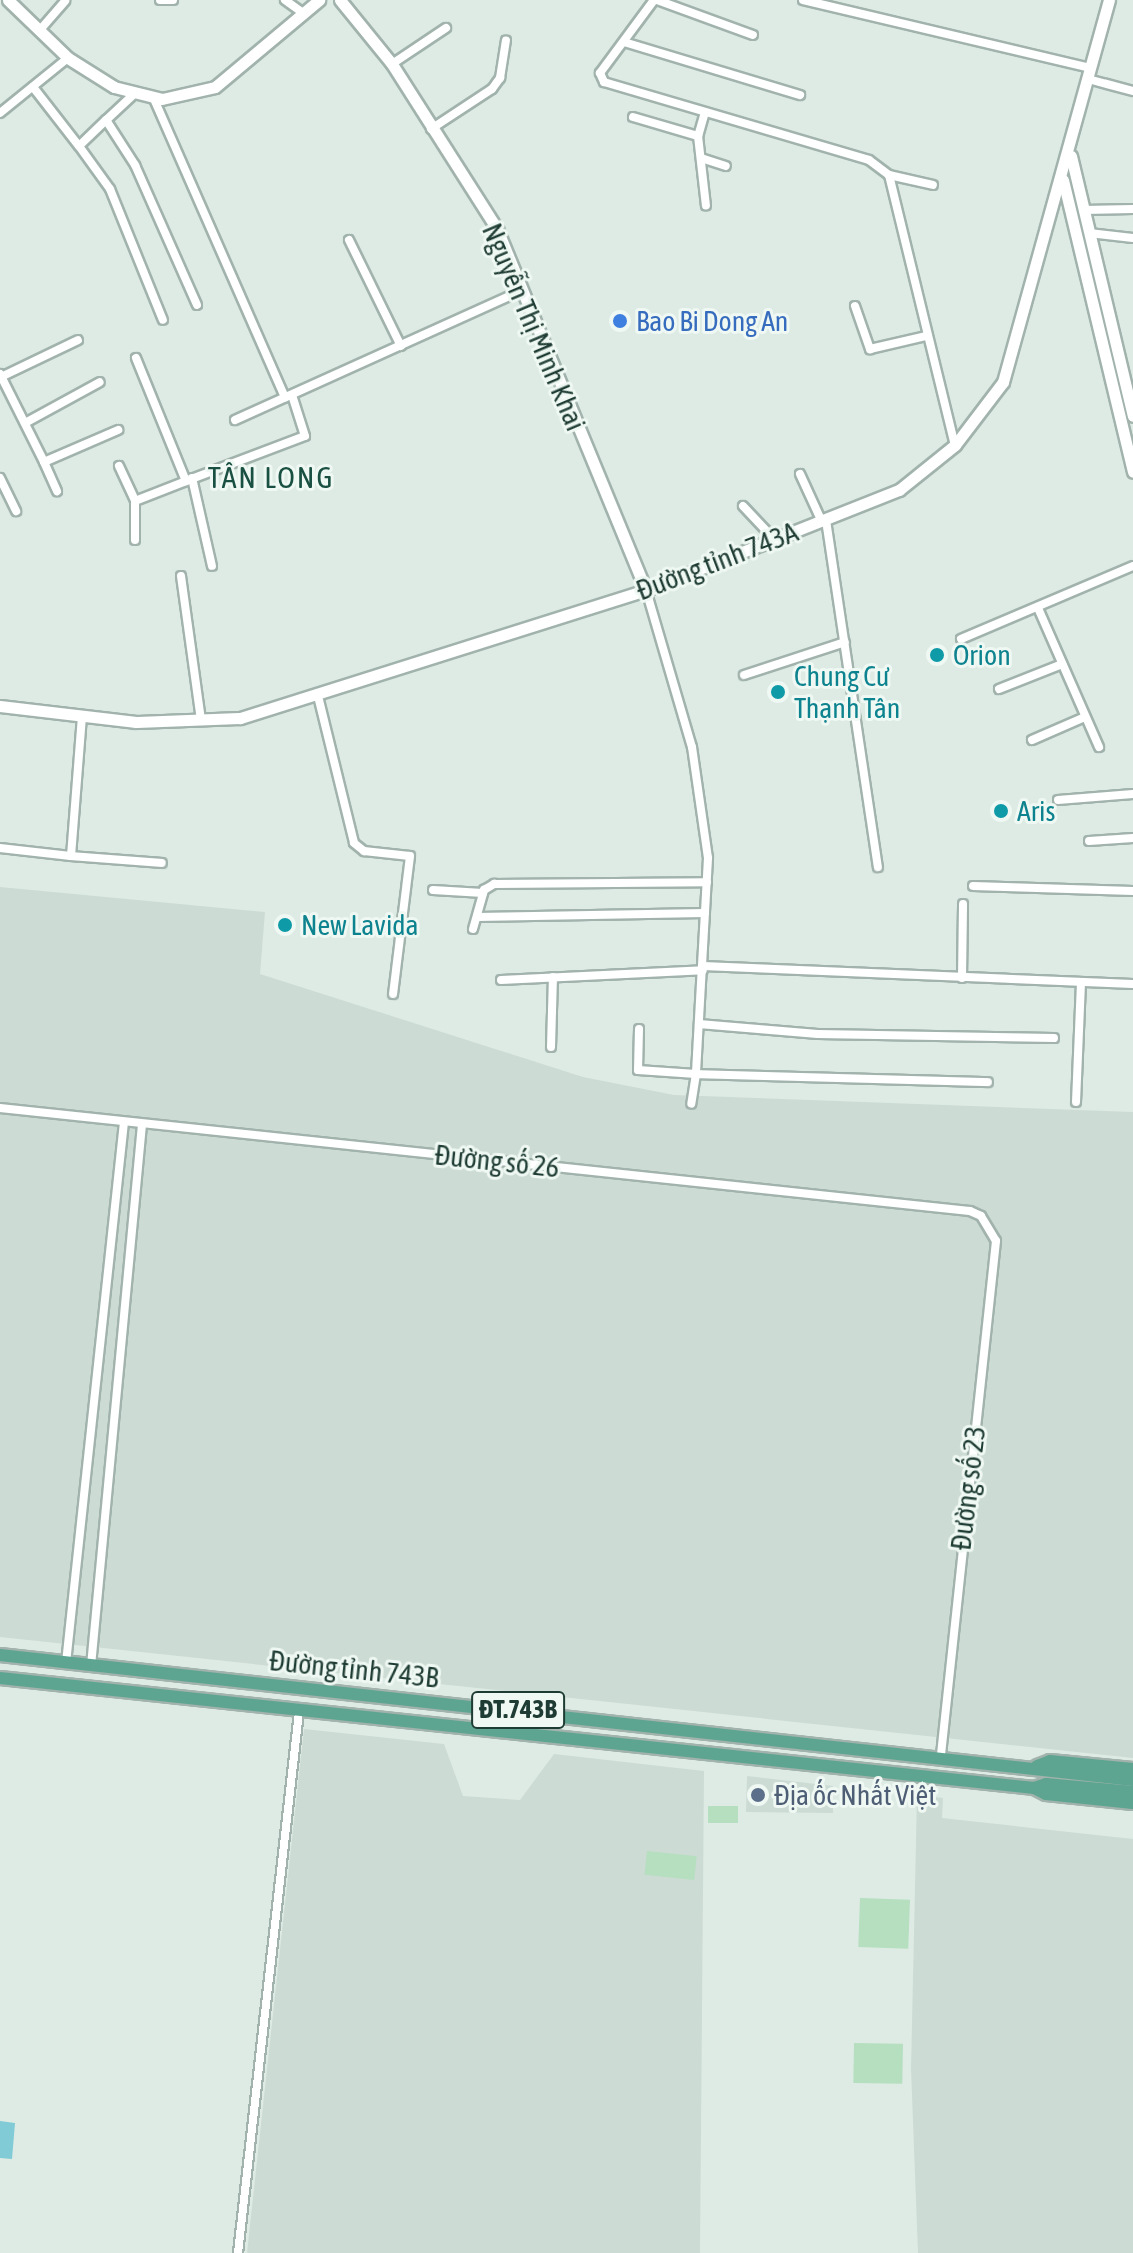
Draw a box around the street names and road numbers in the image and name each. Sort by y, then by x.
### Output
street label: Nguyễn Thị Minh Khai [475,218,593,436]
street label: Đường tỉnh 743A [631,515,803,607]
street label: Đường số 26 [433,1138,561,1184]
street label: Đường số 23 [944,1424,992,1552]
street label: Đường tỉnh 743B [268,1643,440,1695]
road number: ĐT.743B [470,1688,566,1732]

